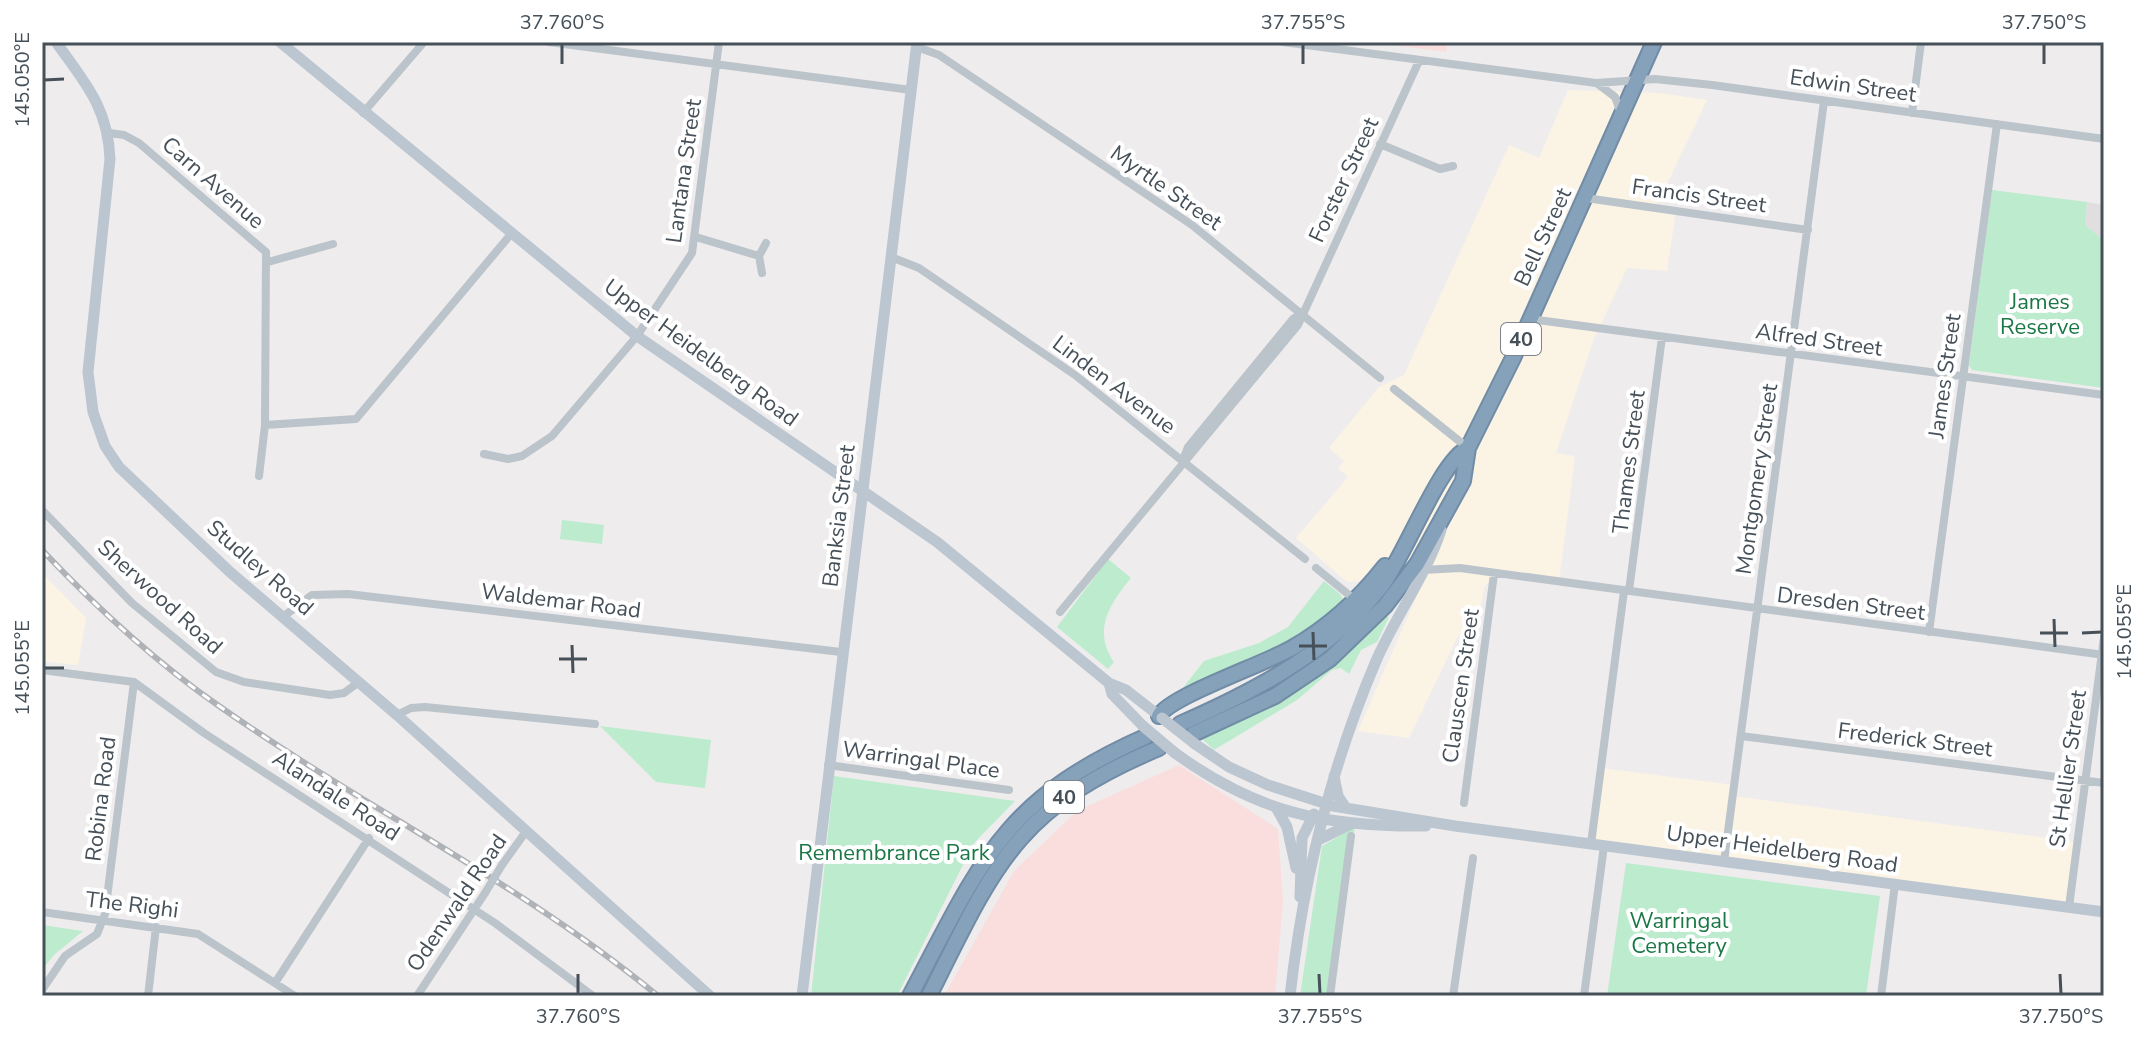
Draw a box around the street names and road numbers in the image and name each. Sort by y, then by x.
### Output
street label: Edwin Street [1788,62,1918,110]
street label: Lantana Street [659,97,709,245]
street label: Forster Street [1302,112,1386,248]
street label: Carn Avenue [155,130,271,236]
street label: Myrtle Street [1104,138,1228,238]
street label: Francis Street [1630,172,1768,220]
street label: Bell Street [1507,183,1579,291]
street label: Upper Heidelberg Road [598,272,804,434]
street label: James Street [1921,311,1969,441]
street label: Alfred Street [1754,316,1885,364]
road number: 40 [1501,323,1541,355]
street label: Linden Avenue [1046,329,1182,441]
street label: Montgomery Street [1729,381,1785,576]
street label: Thames Street [1605,388,1653,535]
street label: Banksia Street [815,443,863,589]
street label: Studley Road [200,513,320,623]
street label: Sherwood Road [91,533,229,661]
street label: Waldemar Road [479,576,643,626]
street label: Dresden Street [1775,580,1927,628]
street label: Clauscen Street [1435,607,1487,765]
street label: St Hellier Street [2042,688,2094,850]
street label: Frederick Street [1836,716,1994,764]
street label: Warringal Place [840,734,1002,786]
street label: Robina Road [78,735,124,863]
street label: Alandale Road [267,744,405,848]
road number: 40 [1044,781,1084,813]
street label: Upper Heidelberg Road [1664,818,1900,880]
street label: Odenwald Road [400,828,514,978]
street label: The Righi [84,884,180,926]

